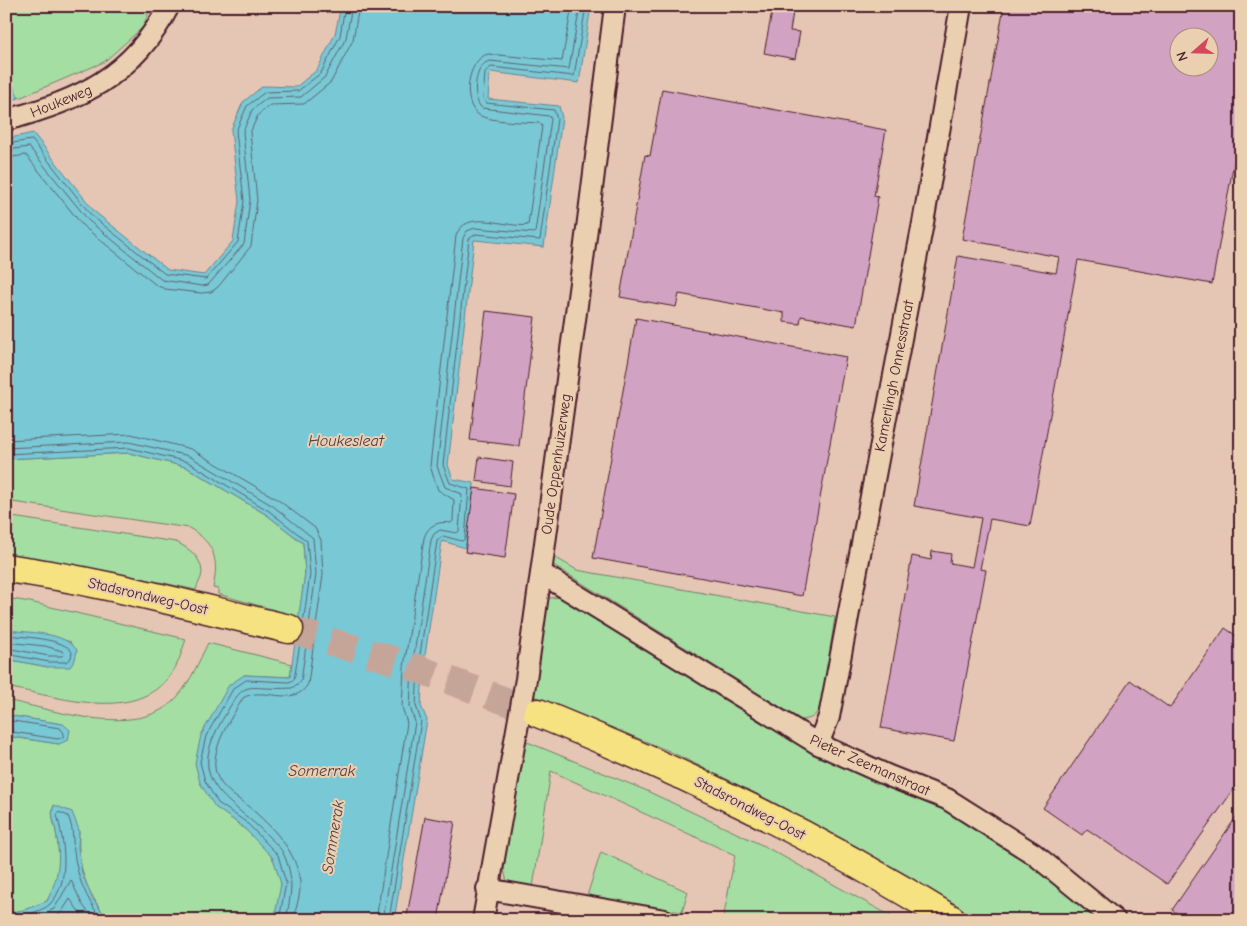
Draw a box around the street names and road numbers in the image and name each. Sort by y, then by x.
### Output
street label: Houkeweg [27,80,95,122]
street label: Kamerlingh Onnesstraat [870,298,918,453]
street label: Oude Oppenhuizerweg [537,392,575,536]
street label: Stadsrondweg-Oost [86,573,210,619]
street label: Pieter Zeemanstraat [807,730,934,800]
street label: Stadsrondweg-Oost [691,772,809,844]

